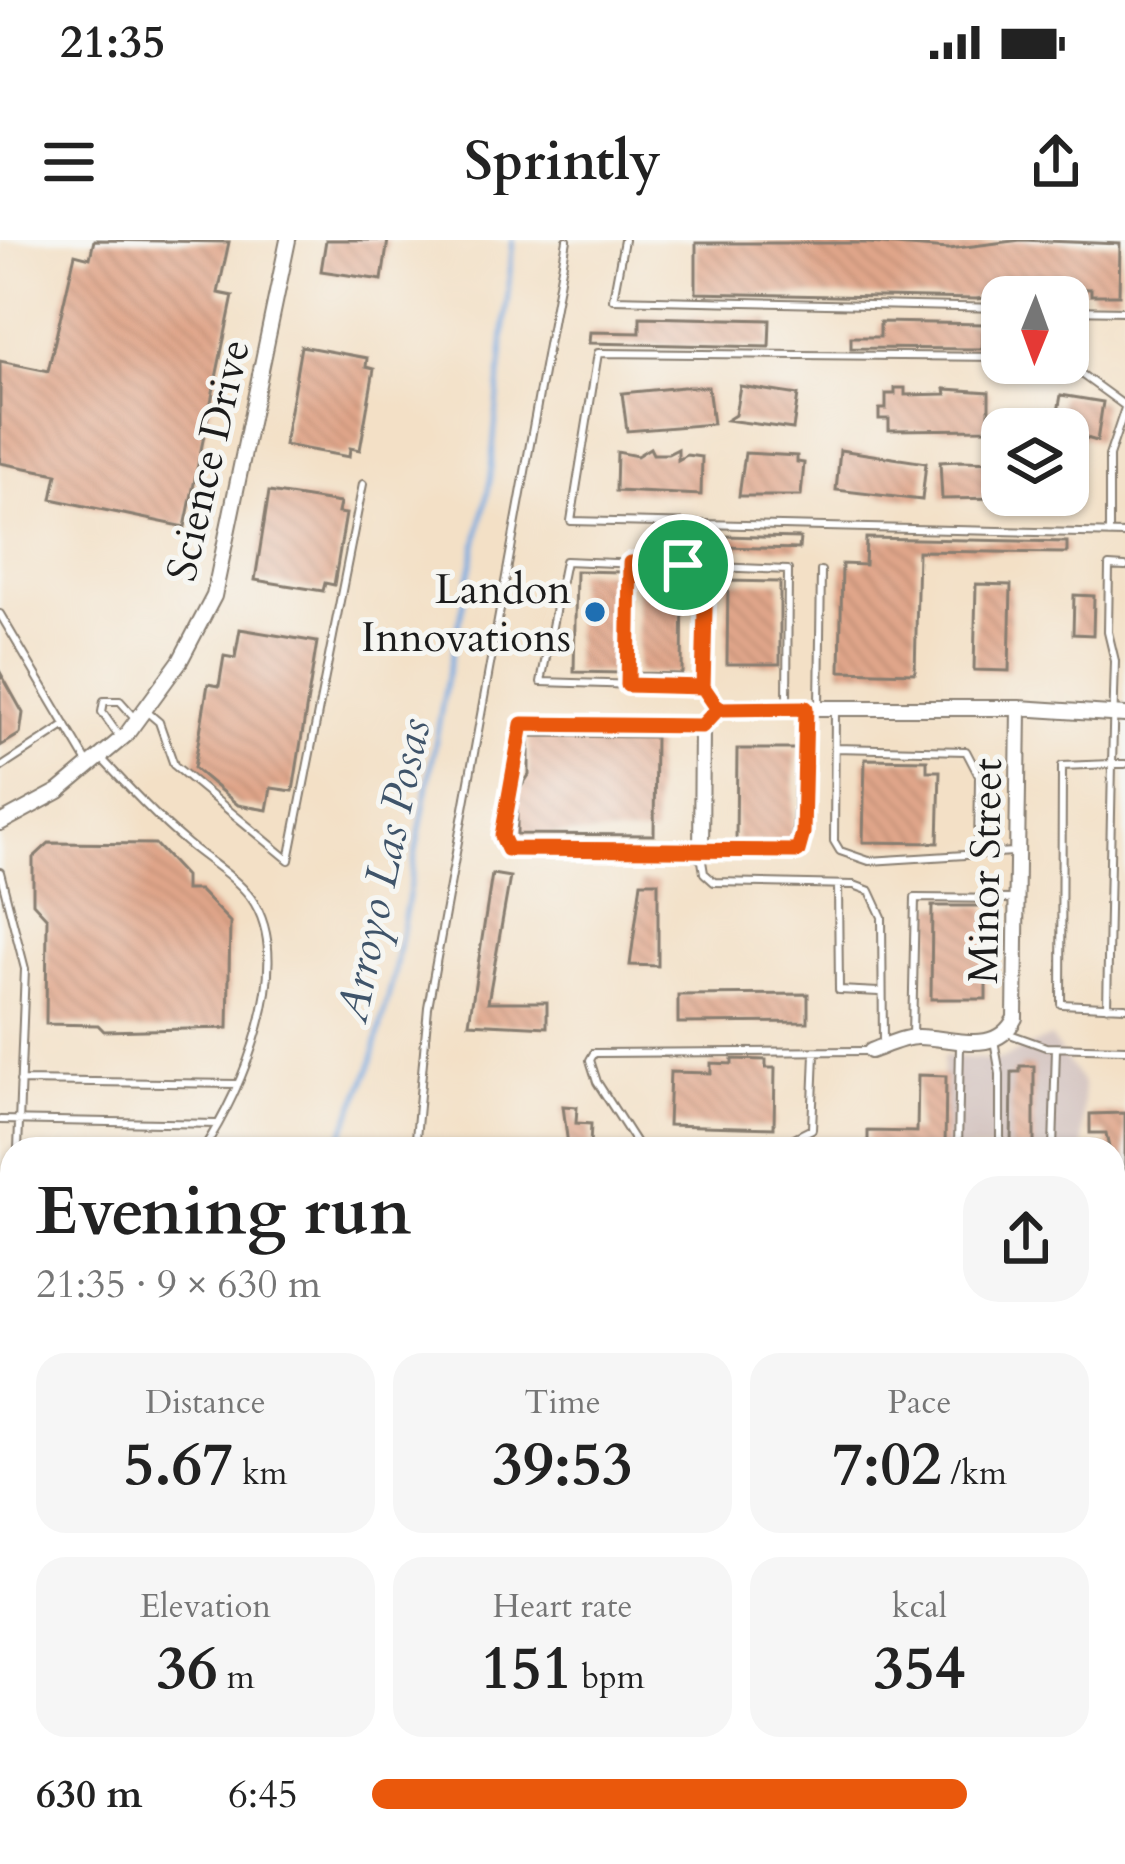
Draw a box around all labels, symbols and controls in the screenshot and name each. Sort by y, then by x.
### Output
text: 21:35 [60,12,165,73]
text: Sprintly [464,126,661,199]
icon: menu [36,129,102,195]
icon: share [1023,129,1089,195]
north arrow [981,276,1089,384]
map controls [981,276,1089,516]
street label: Science Drive [153,334,264,587]
button: layers [981,408,1089,516]
pin [632,514,734,616]
icon: arrive [650,532,716,598]
place label: Landon Innovations [361,561,571,666]
marker: Landon Innovations [582,599,608,625]
water label: Arroyo Las Posas [321,713,445,1029]
street label: Minor Street [955,758,1016,984]
text: Evening run [36,1168,411,1257]
button: share [963,1176,1089,1302]
text: 21:35 · 9 × 630 m [36,1258,321,1311]
text: Distance [145,1380,266,1425]
text: Time [524,1380,601,1425]
text: Pace [888,1380,951,1425]
text: 5.67 [123,1425,233,1506]
text: 39:53 [492,1425,633,1506]
text: 7:02 [832,1425,942,1506]
text: km [233,1451,288,1496]
text: /km [942,1451,1007,1496]
text: Elevation [140,1584,271,1629]
text: Heart rate [493,1584,632,1629]
text: kcal [892,1584,947,1629]
text: 36 [156,1629,218,1710]
text: 151 [480,1629,573,1710]
text: 354 [873,1629,966,1710]
text: m [218,1655,255,1700]
text: bpm [573,1655,645,1700]
text: 630 m [36,1768,142,1821]
text: 6:45 [228,1768,298,1821]

